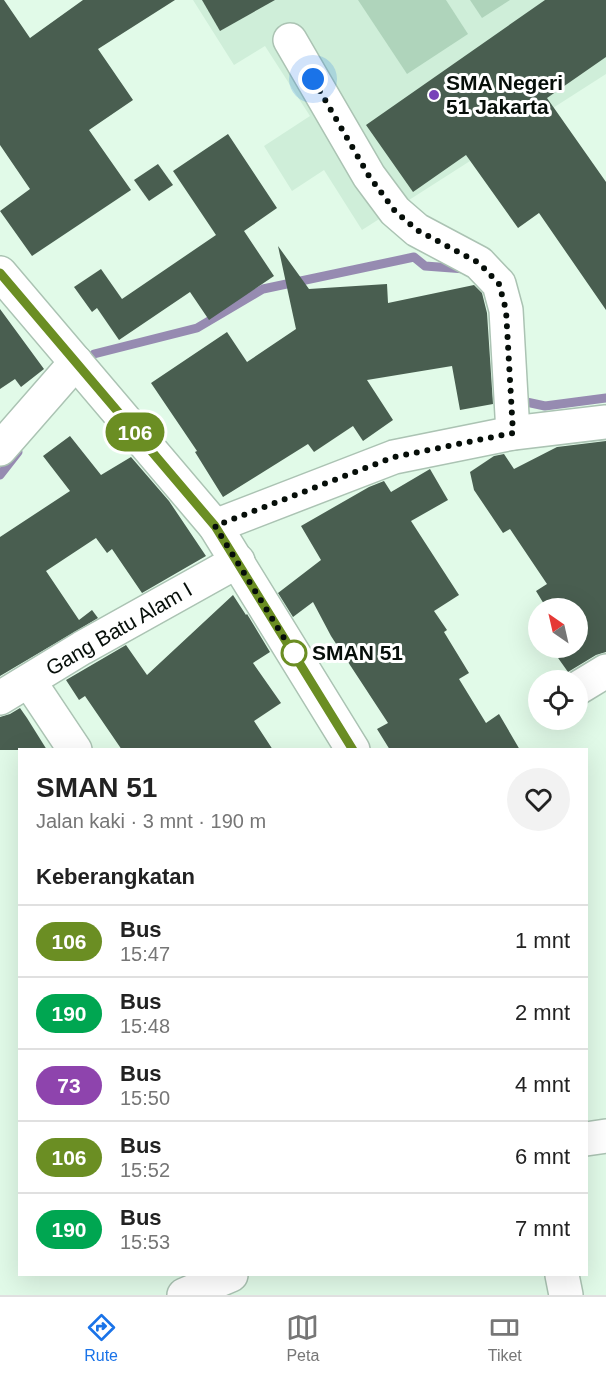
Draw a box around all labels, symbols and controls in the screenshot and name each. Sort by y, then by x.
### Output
your location [298,64,328,94]
place label: SMA Negeri 51 Jakarta [446,71,563,118]
marker: SMA Negeri 51 Jakarta [427,88,441,102]
line badge: 106 [100,412,170,452]
text: 106 [117,421,153,444]
street label: Gang Batu Alam I [42,577,196,680]
north arrow [528,598,588,658]
map controls [528,598,588,730]
marker: SMAN 51 [281,640,307,666]
place label: SMAN 51 [312,641,403,664]
button: locate [528,670,588,730]
button: heart [507,768,570,831]
text: SMAN 51 [36,772,157,803]
text: Jalan kaki · 3 mnt · 190 m [36,810,266,832]
text: Keberangkatan [36,864,195,889]
text: Bus [120,917,162,942]
text: 1 mnt [515,928,570,953]
text: 106 [51,930,87,953]
text: 15:47 [120,943,170,965]
text: Bus [120,989,162,1014]
text: 2 mnt [515,1000,570,1025]
text: 190 [51,1002,87,1025]
text: 15:48 [120,1015,170,1037]
text: Bus [120,1061,162,1086]
text: 4 mnt [515,1072,570,1097]
text: 73 [57,1074,81,1097]
text: 15:50 [120,1087,170,1109]
text: Bus [120,1133,162,1158]
text: 6 mnt [515,1144,570,1169]
text: 106 [51,1146,87,1169]
text: 15:52 [120,1159,170,1181]
text: Bus [120,1205,162,1230]
text: 7 mnt [515,1216,570,1241]
text: 190 [51,1218,87,1241]
text: 15:53 [120,1231,170,1253]
tab: Rute [84,1311,118,1365]
tab: Peta [286,1311,319,1365]
tab: Tiket [488,1311,522,1365]

